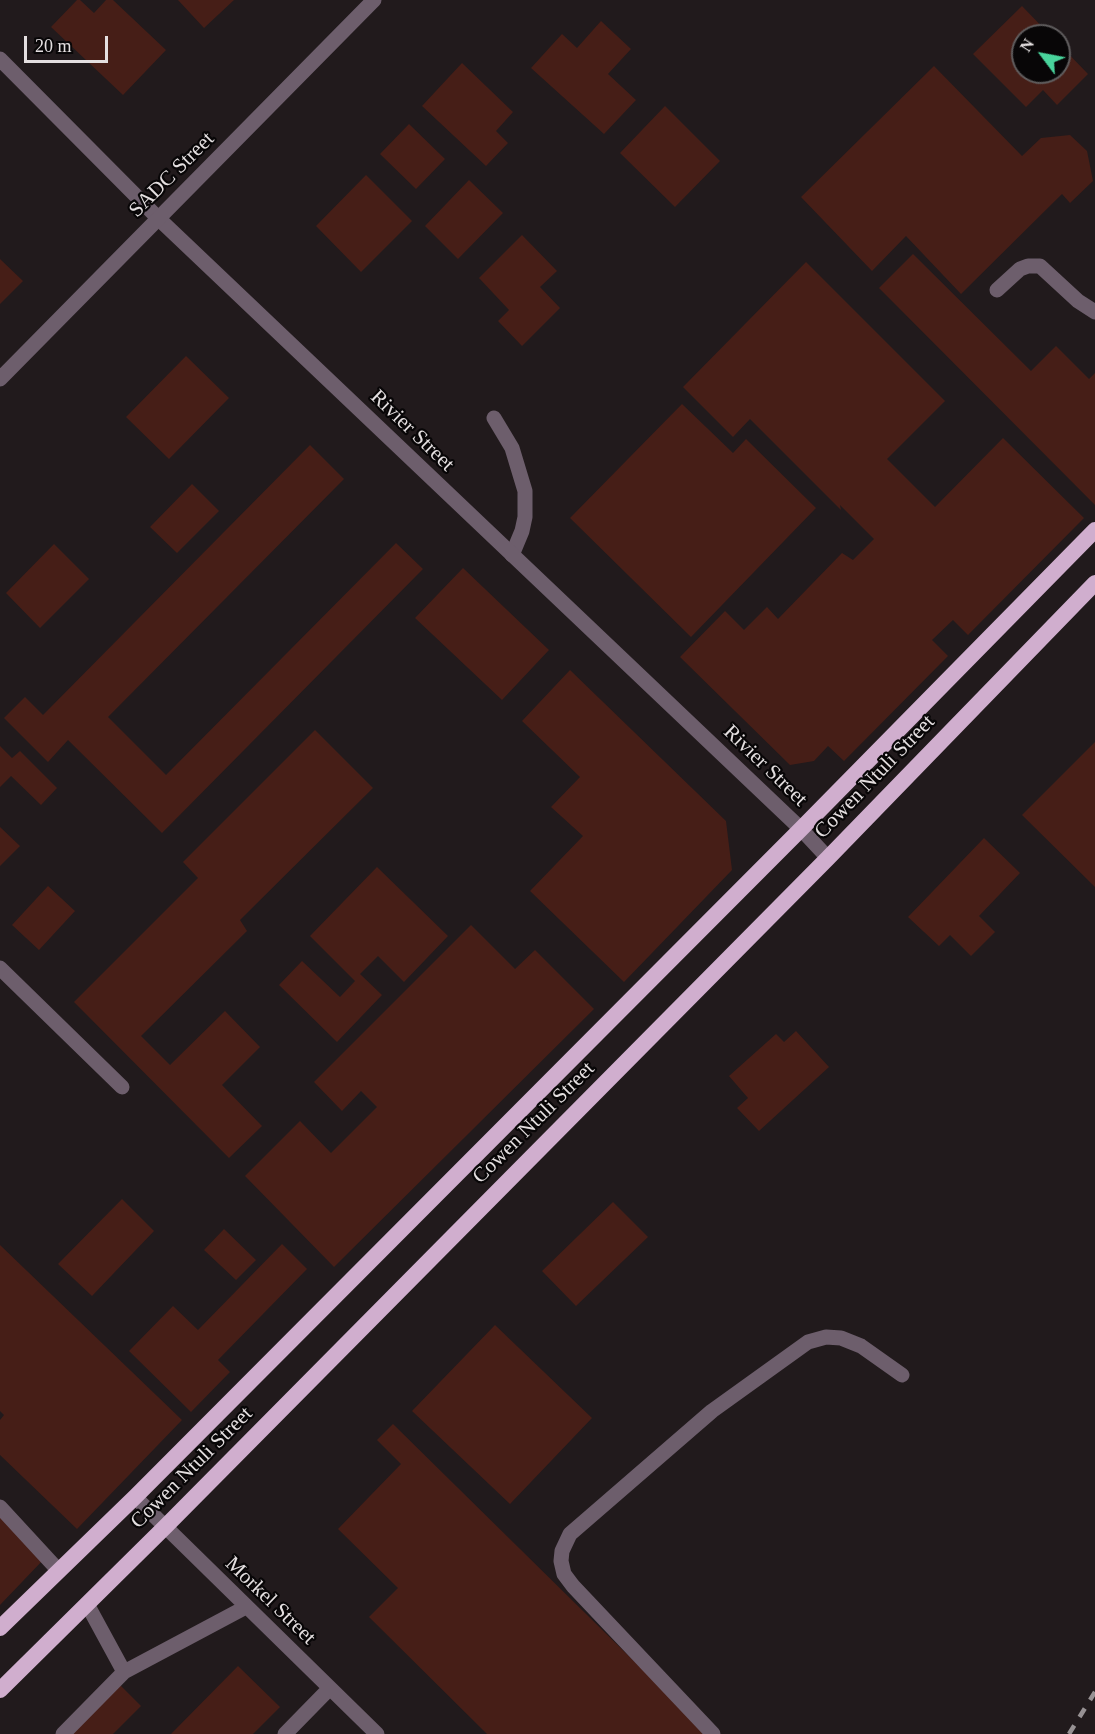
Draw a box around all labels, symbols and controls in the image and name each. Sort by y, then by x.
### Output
scale bar [27,24,111,62]
north arrow [1011,24,1071,84]
text: 20 m [35,36,72,56]
text: N [1017,36,1037,55]
street label: SADC Street [124,127,220,223]
street label: Rivier Street [365,385,459,477]
street label: Cowen Ntuli Street [810,710,940,844]
street label: Rivier Street [718,720,812,812]
street label: Cowen Ntuli Street [468,1057,600,1189]
street label: Cowen Ntuli Street [126,1402,258,1534]
street label: Morkel Street [220,1552,320,1650]

